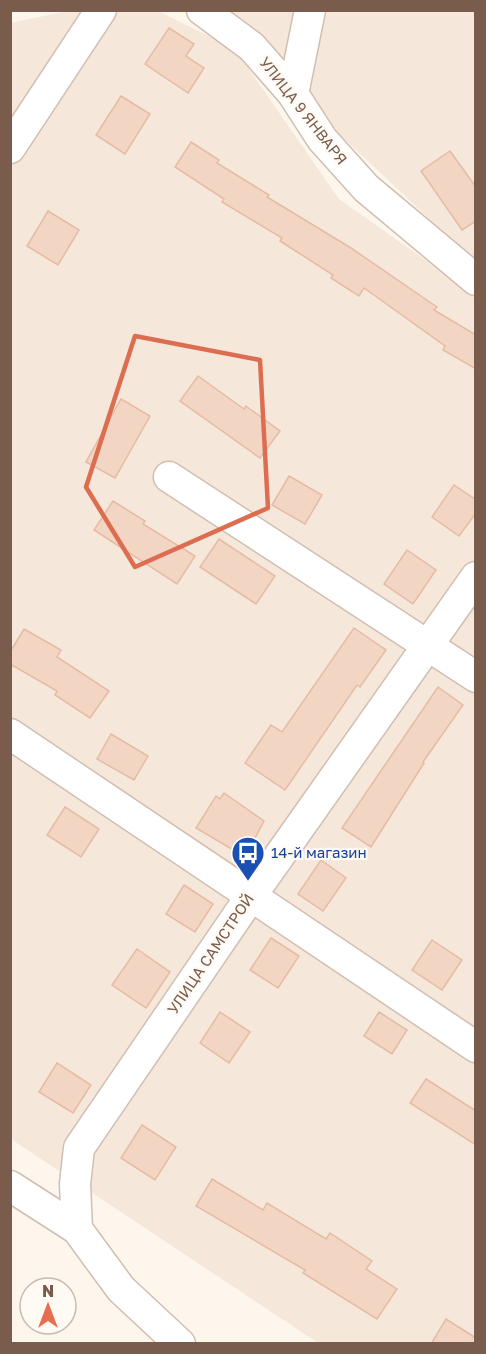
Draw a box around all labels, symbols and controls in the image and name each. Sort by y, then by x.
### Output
street label: УЛИЦА 9 ЯНВАРЯ [256,53,351,168]
bus stop icon: 14-й магазин [230,835,266,882]
place label: 14-й магазин [271,843,367,861]
street label: УЛИЦА САМСТРОЙ [163,890,257,1017]
north arrow [18,1276,78,1336]
text: N [42,1281,54,1301]

